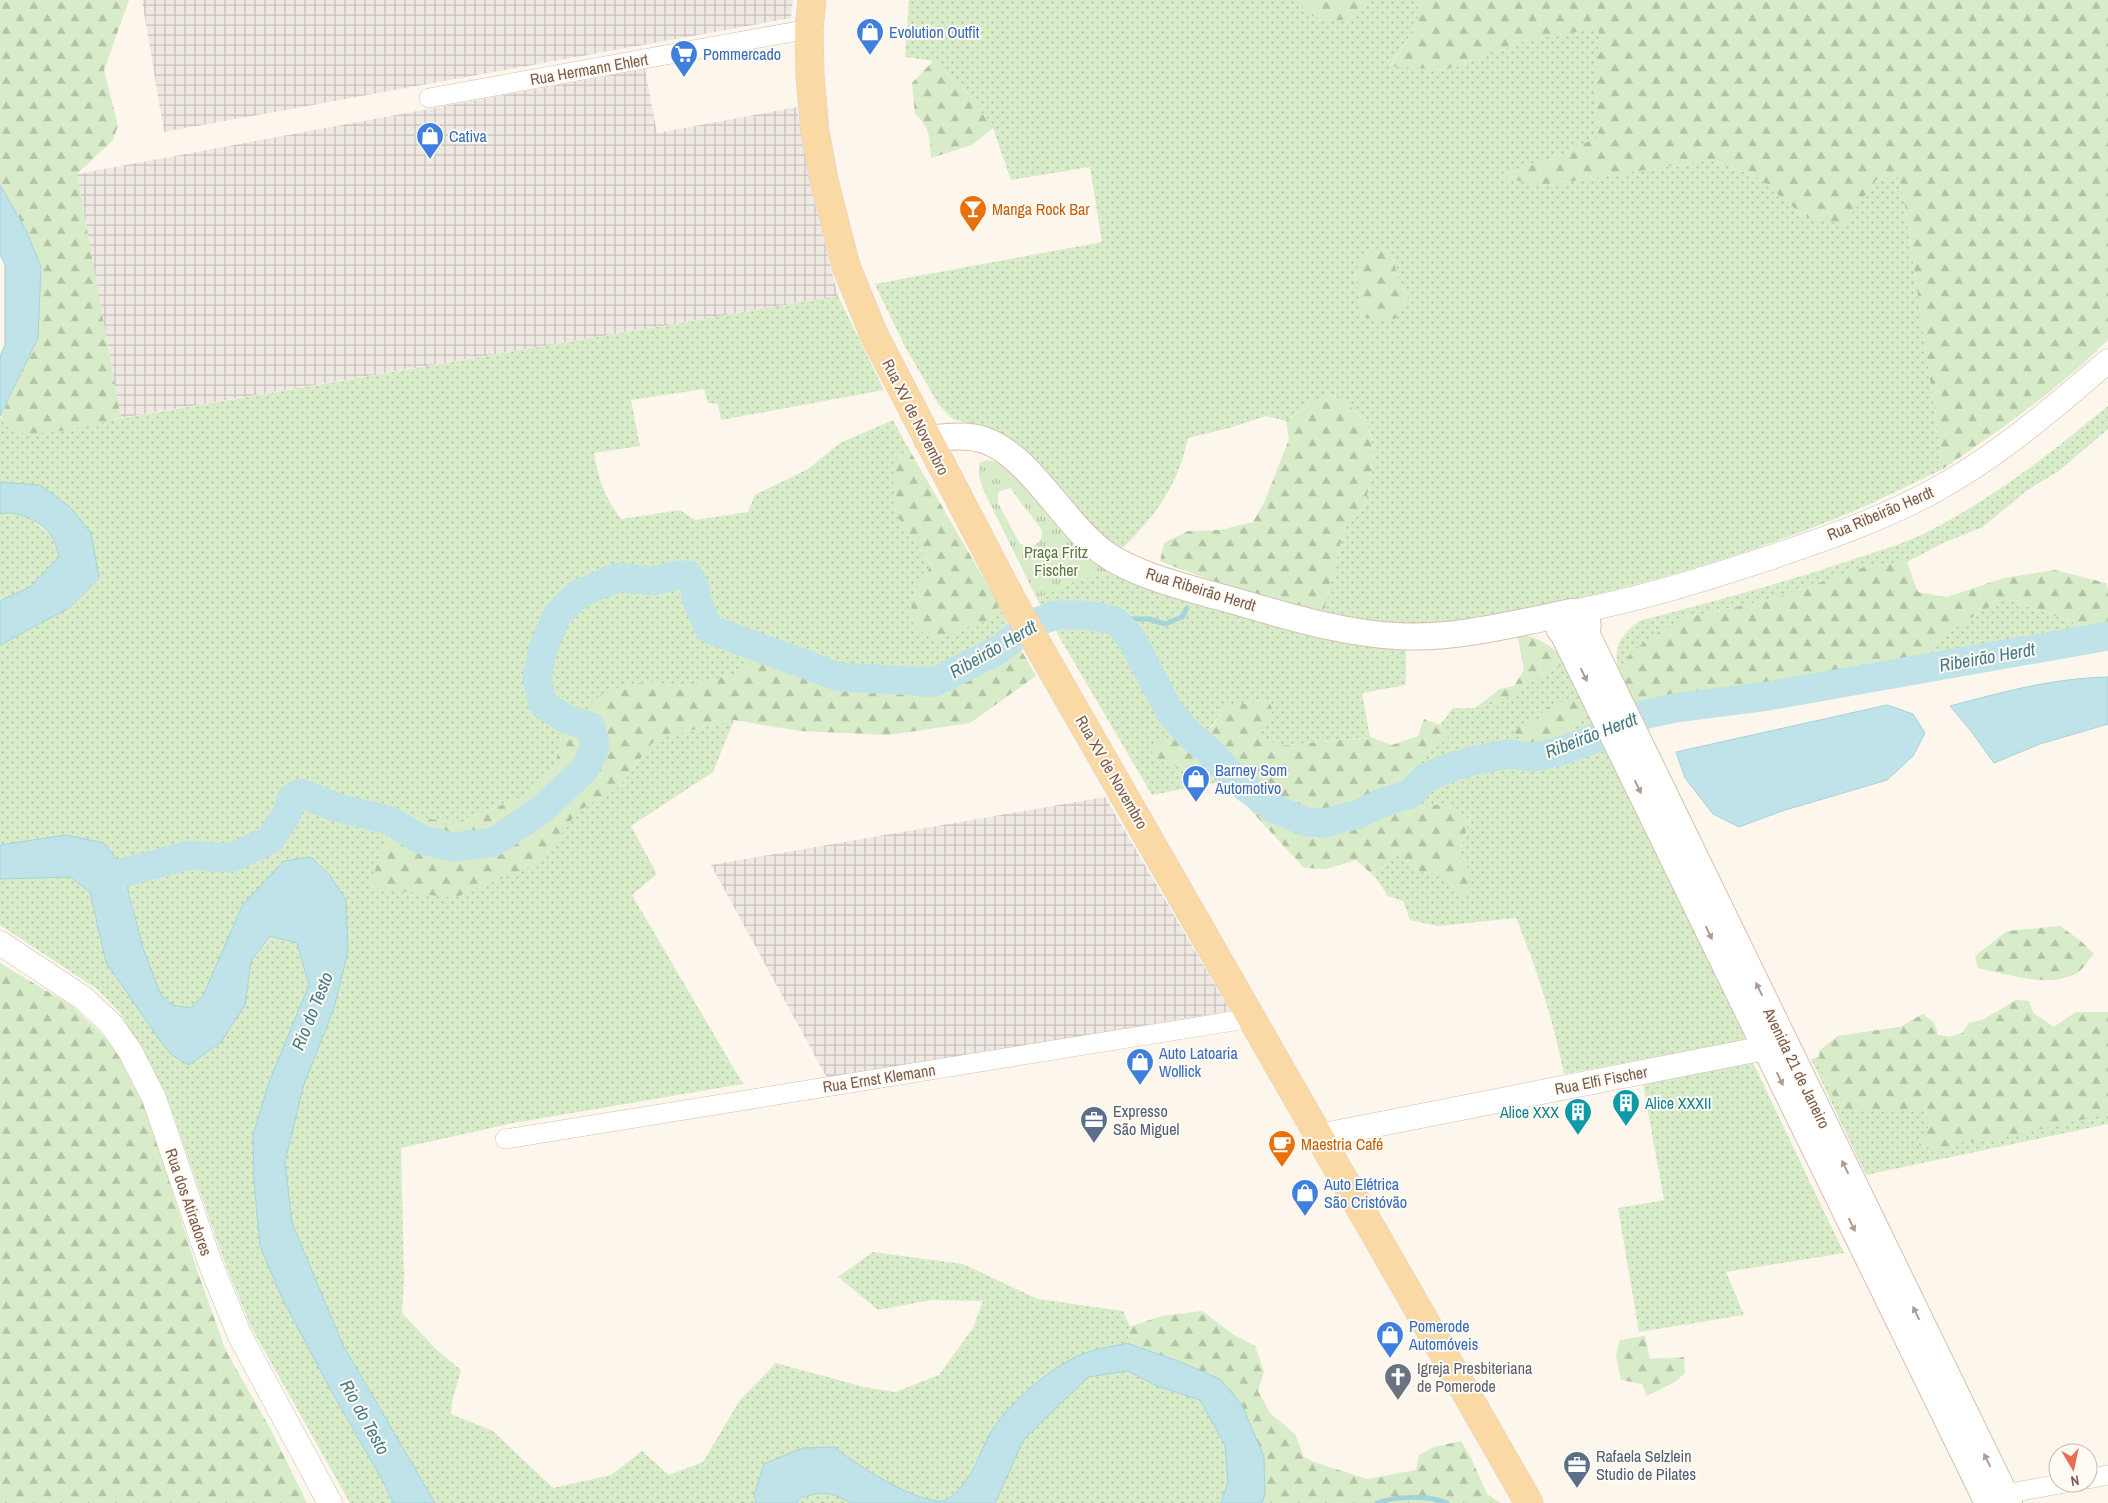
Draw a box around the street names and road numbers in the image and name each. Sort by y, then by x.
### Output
street label: Rua Hermann Ehlert [528,48,650,90]
street label: Rua XV de Novembro [877,355,955,479]
street label: Rua Ribeirão Herdt [1823,481,1937,545]
street label: Rua Ribeirão Herdt [1143,562,1259,616]
street label: Rua XV de Novembro [1071,711,1153,833]
street label: Avenida 21 de Janeiro [1758,1003,1836,1132]
street label: Rua Ernst Klemann [821,1058,937,1098]
street label: Rua Elfi Fischer [1553,1060,1650,1100]
street label: Rua dos Atiradores [160,1145,218,1259]

